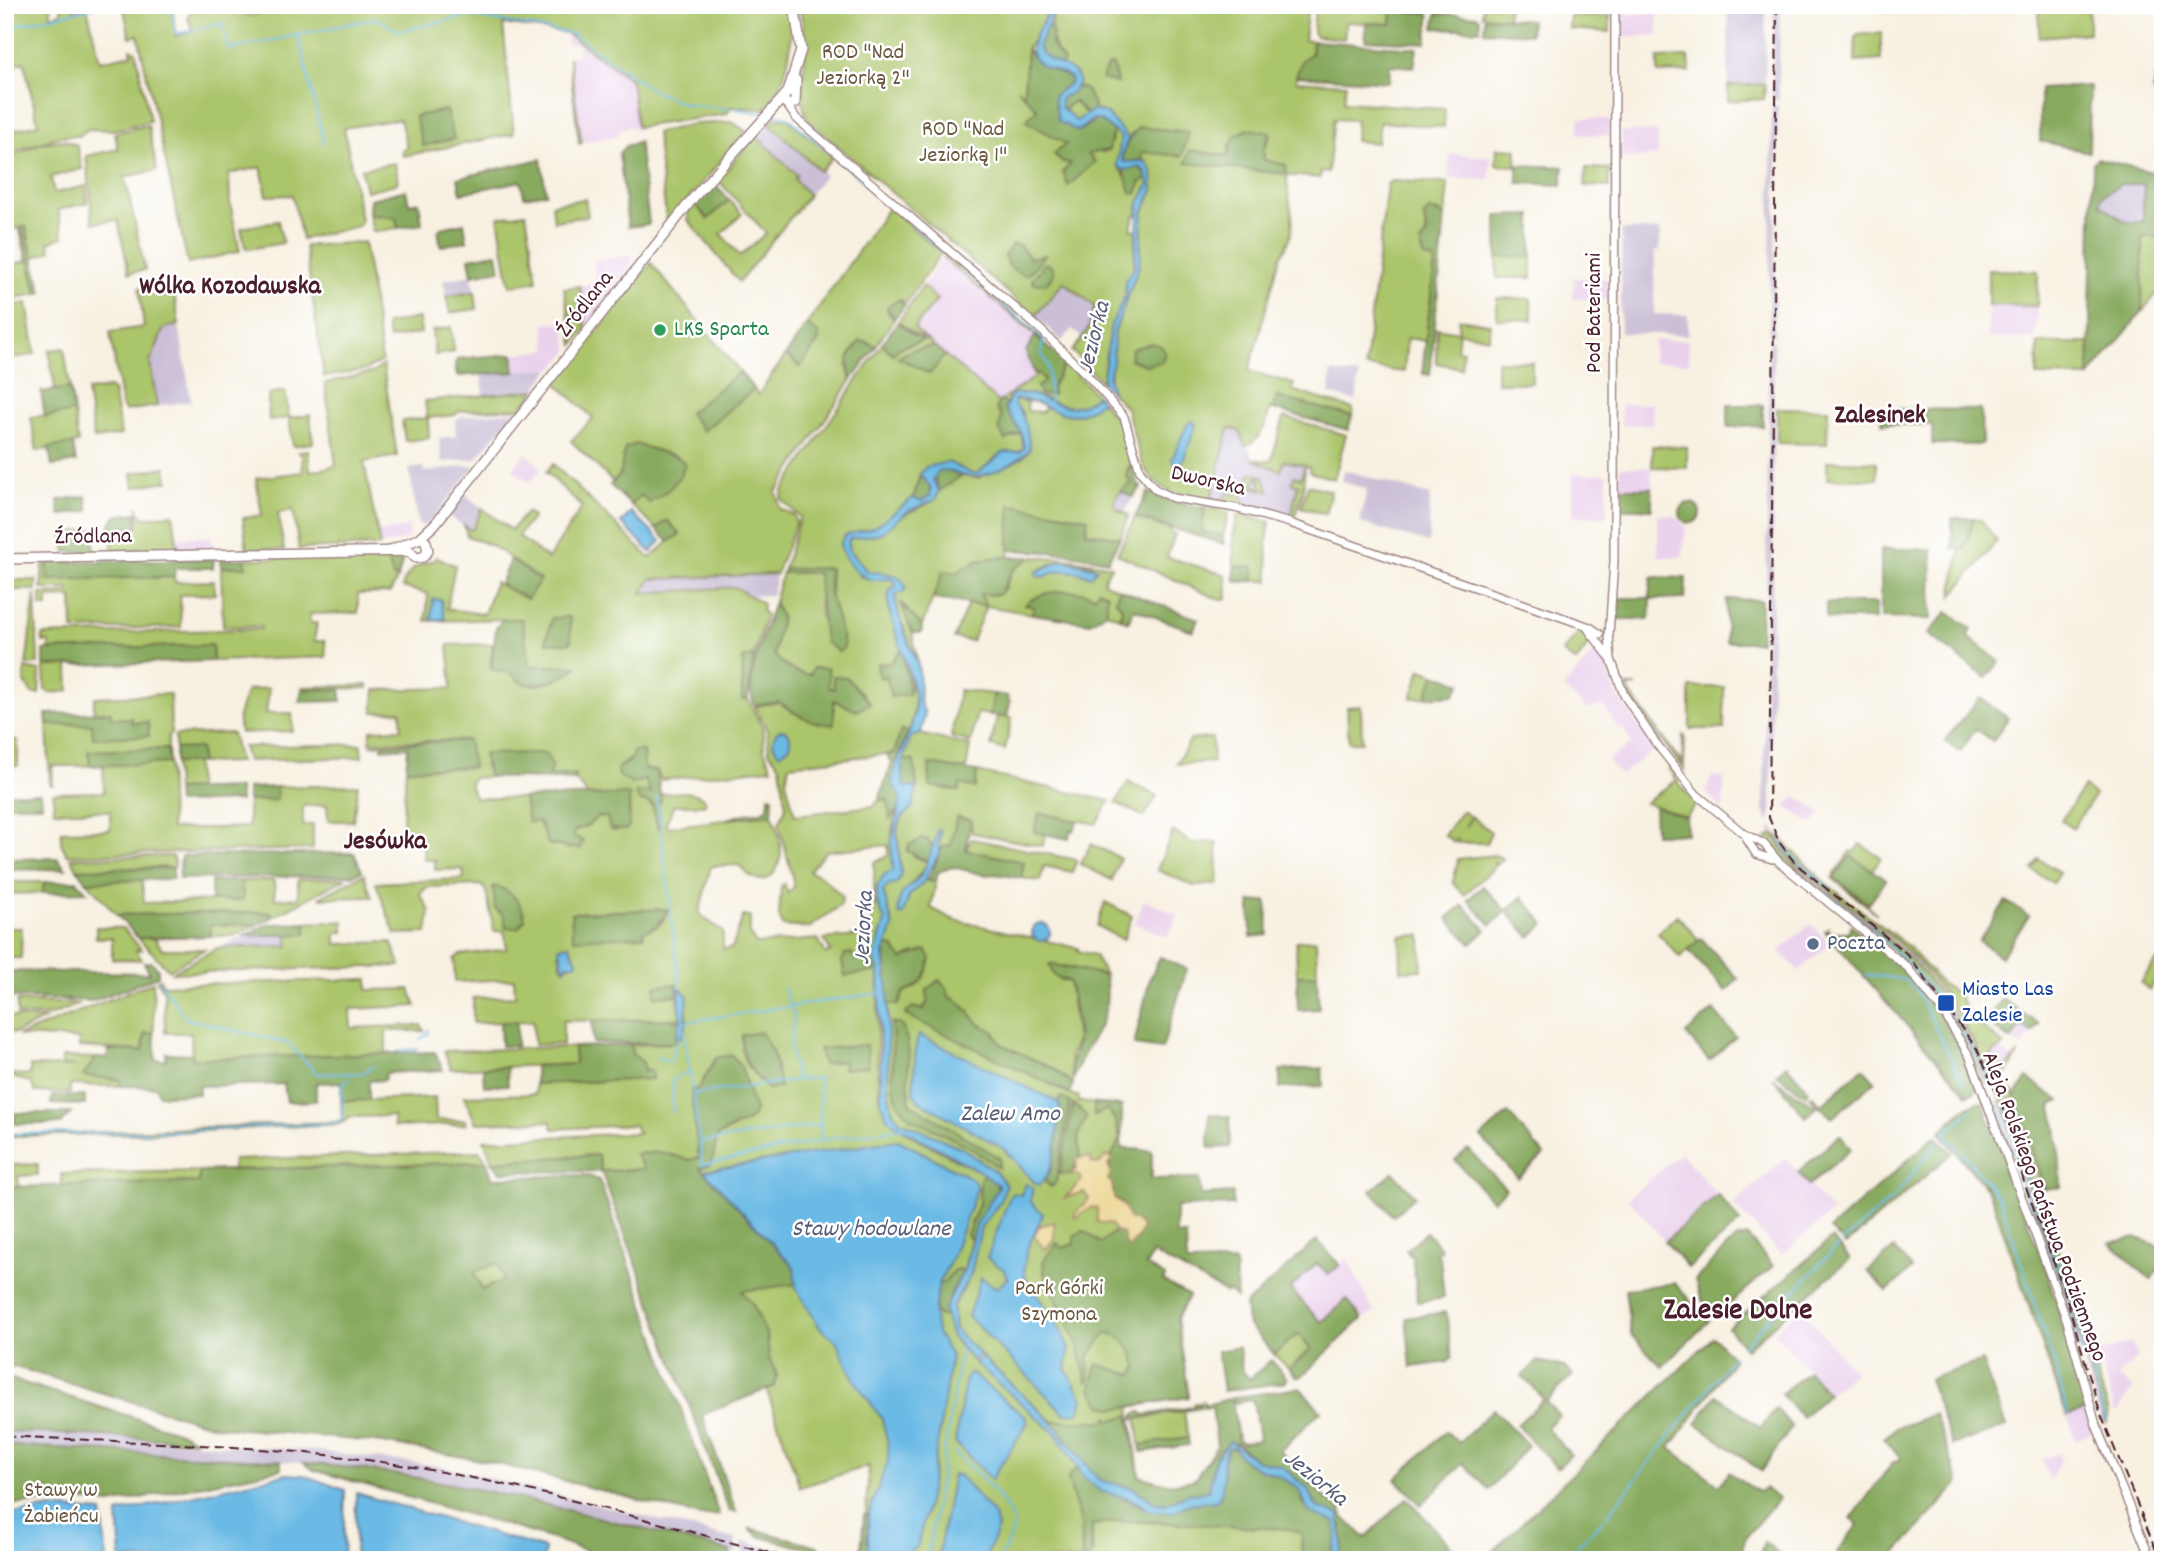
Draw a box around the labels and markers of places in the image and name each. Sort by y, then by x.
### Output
place label: LKS Sparta [674,314,770,347]
marker: LKS Sparta [652,322,668,338]
place label: Poczta [1827,928,1886,961]
marker: Poczta [1805,936,1821,952]
place label: Miasto Las Zalesie [1962,974,2054,1033]
marker: Miasto Las Zalesie [1936,993,1956,1013]

